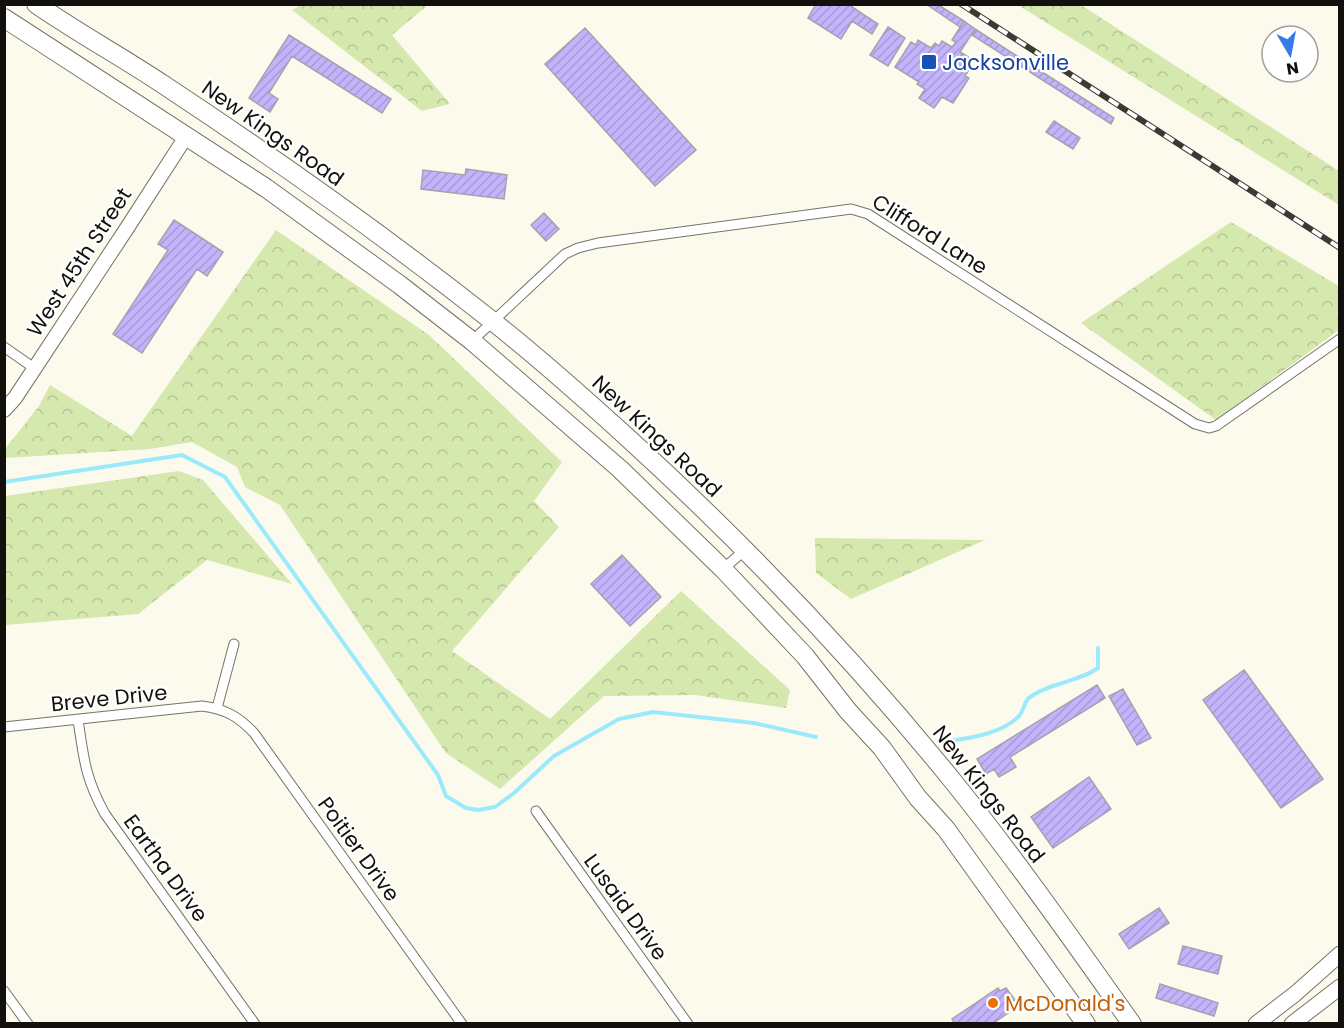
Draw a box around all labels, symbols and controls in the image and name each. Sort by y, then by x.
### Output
north arrow [1260,24,1320,84]
place label: Jacksonville [942,48,1069,77]
marker: Jacksonville [920,53,938,71]
text: N [1285,56,1300,81]
street label: New Kings Road [196,73,350,193]
street label: West 45th Street [20,182,138,342]
street label: Clifford Lane [867,187,993,281]
street label: New Kings Road [586,368,728,504]
street label: Breve Drive [49,677,169,719]
street label: New Kings Road [926,719,1052,869]
street label: Poitier Drive [311,791,407,907]
street label: Eartha Drive [117,808,215,928]
street label: Lusaid Drive [577,848,675,966]
place label: McDonald's [1005,989,1125,1018]
marker: McDonald's [986,996,1000,1010]

